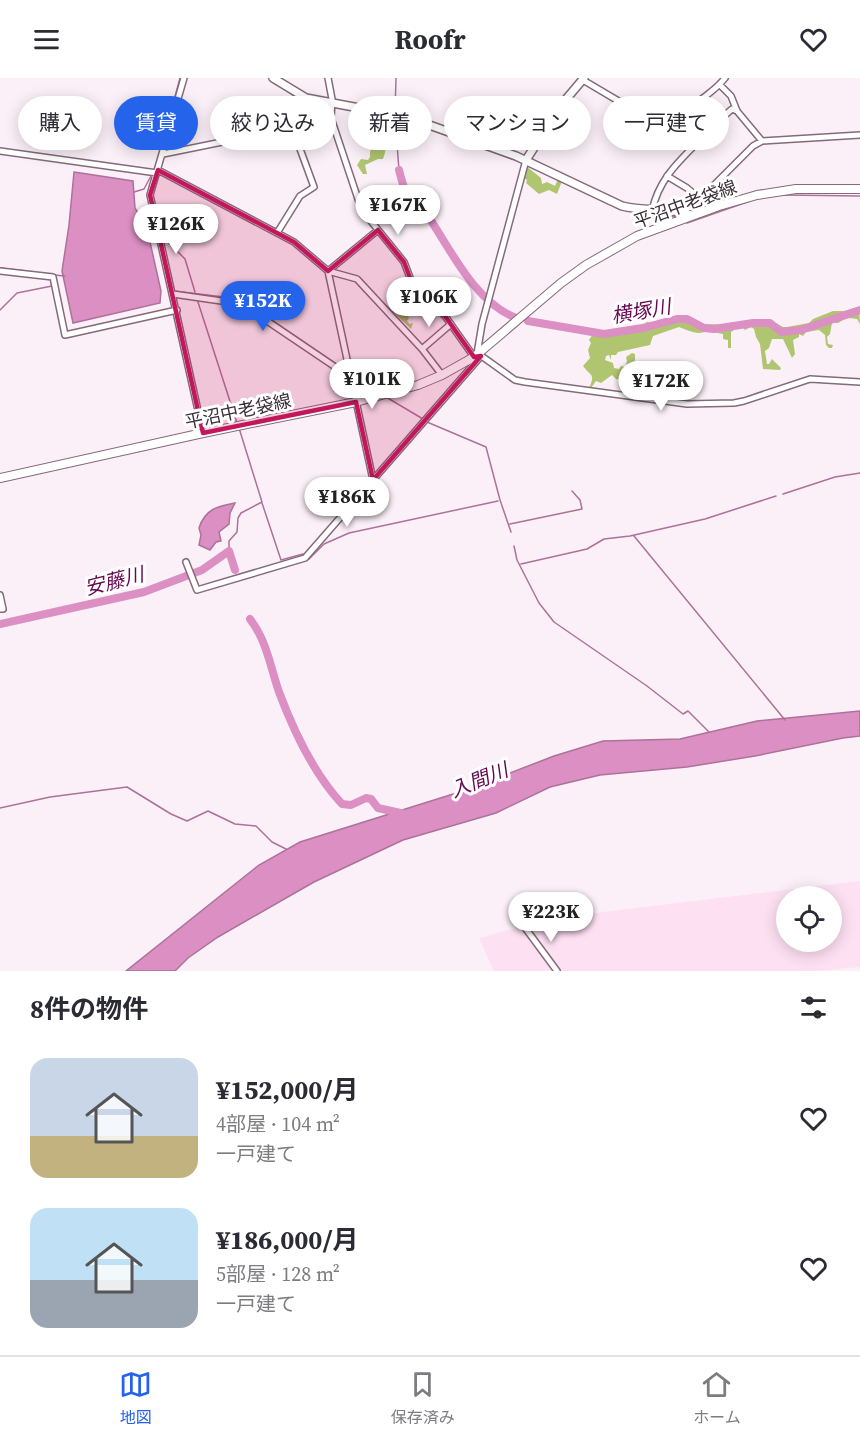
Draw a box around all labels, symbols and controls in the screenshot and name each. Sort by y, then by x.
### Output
text: Roofr [394,21,466,58]
icon: menu [30,23,63,56]
icon: heart [797,23,830,56]
chip: 購入 [18,96,102,150]
chip: 賃貸 [114,96,198,150]
chip: 絞り込み [210,96,336,150]
chip: 新着 [348,96,432,150]
chip: マンション [444,96,591,150]
chip: 一戸建て [603,96,729,150]
street label: 平沼中老袋線 [630,174,740,234]
pin: ¥167K [356,185,440,236]
text: ¥167K [369,190,427,218]
pin: ¥126K [134,204,218,255]
text: ¥126K [147,209,205,237]
pin: ¥106K [387,277,471,328]
pin: ¥152K [221,281,305,332]
text: ¥106K [400,282,458,310]
text: ¥152K [234,286,292,314]
water label: 横塚川 [609,292,675,330]
pin: ¥101K [330,359,414,410]
pin: ¥172K [619,361,703,412]
text: ¥101K [343,364,401,392]
text: ¥172K [632,366,690,394]
street label: 平沼中老袋線 [183,388,293,434]
pin: ¥186K [305,477,389,528]
text: ¥186K [318,482,376,510]
water label: 安藤川 [82,560,148,602]
water label: 入間川 [446,755,514,804]
map controls [776,886,842,952]
button: locate [776,886,842,952]
pin: ¥223K [509,892,593,943]
text: ¥223K [522,897,580,925]
text: 8件の物件 [30,991,148,1027]
icon: filters [797,991,830,1024]
text: ¥152,000/月 [216,1072,359,1108]
icon: home [78,1082,150,1154]
icon: heart [797,1102,830,1135]
text: 4部屋 · 104 m² [216,1110,340,1138]
text: 一戸建て [216,1140,296,1168]
text: ¥186,000/月 [216,1222,359,1258]
icon: home [78,1232,150,1304]
icon: heart [797,1252,830,1285]
text: 5部屋 · 128 m² [216,1260,340,1288]
text: 一戸建て [216,1290,296,1318]
tab: 地図 [119,1368,152,1428]
tab: 保存済み [391,1368,455,1428]
tab: ホーム [693,1368,741,1428]

